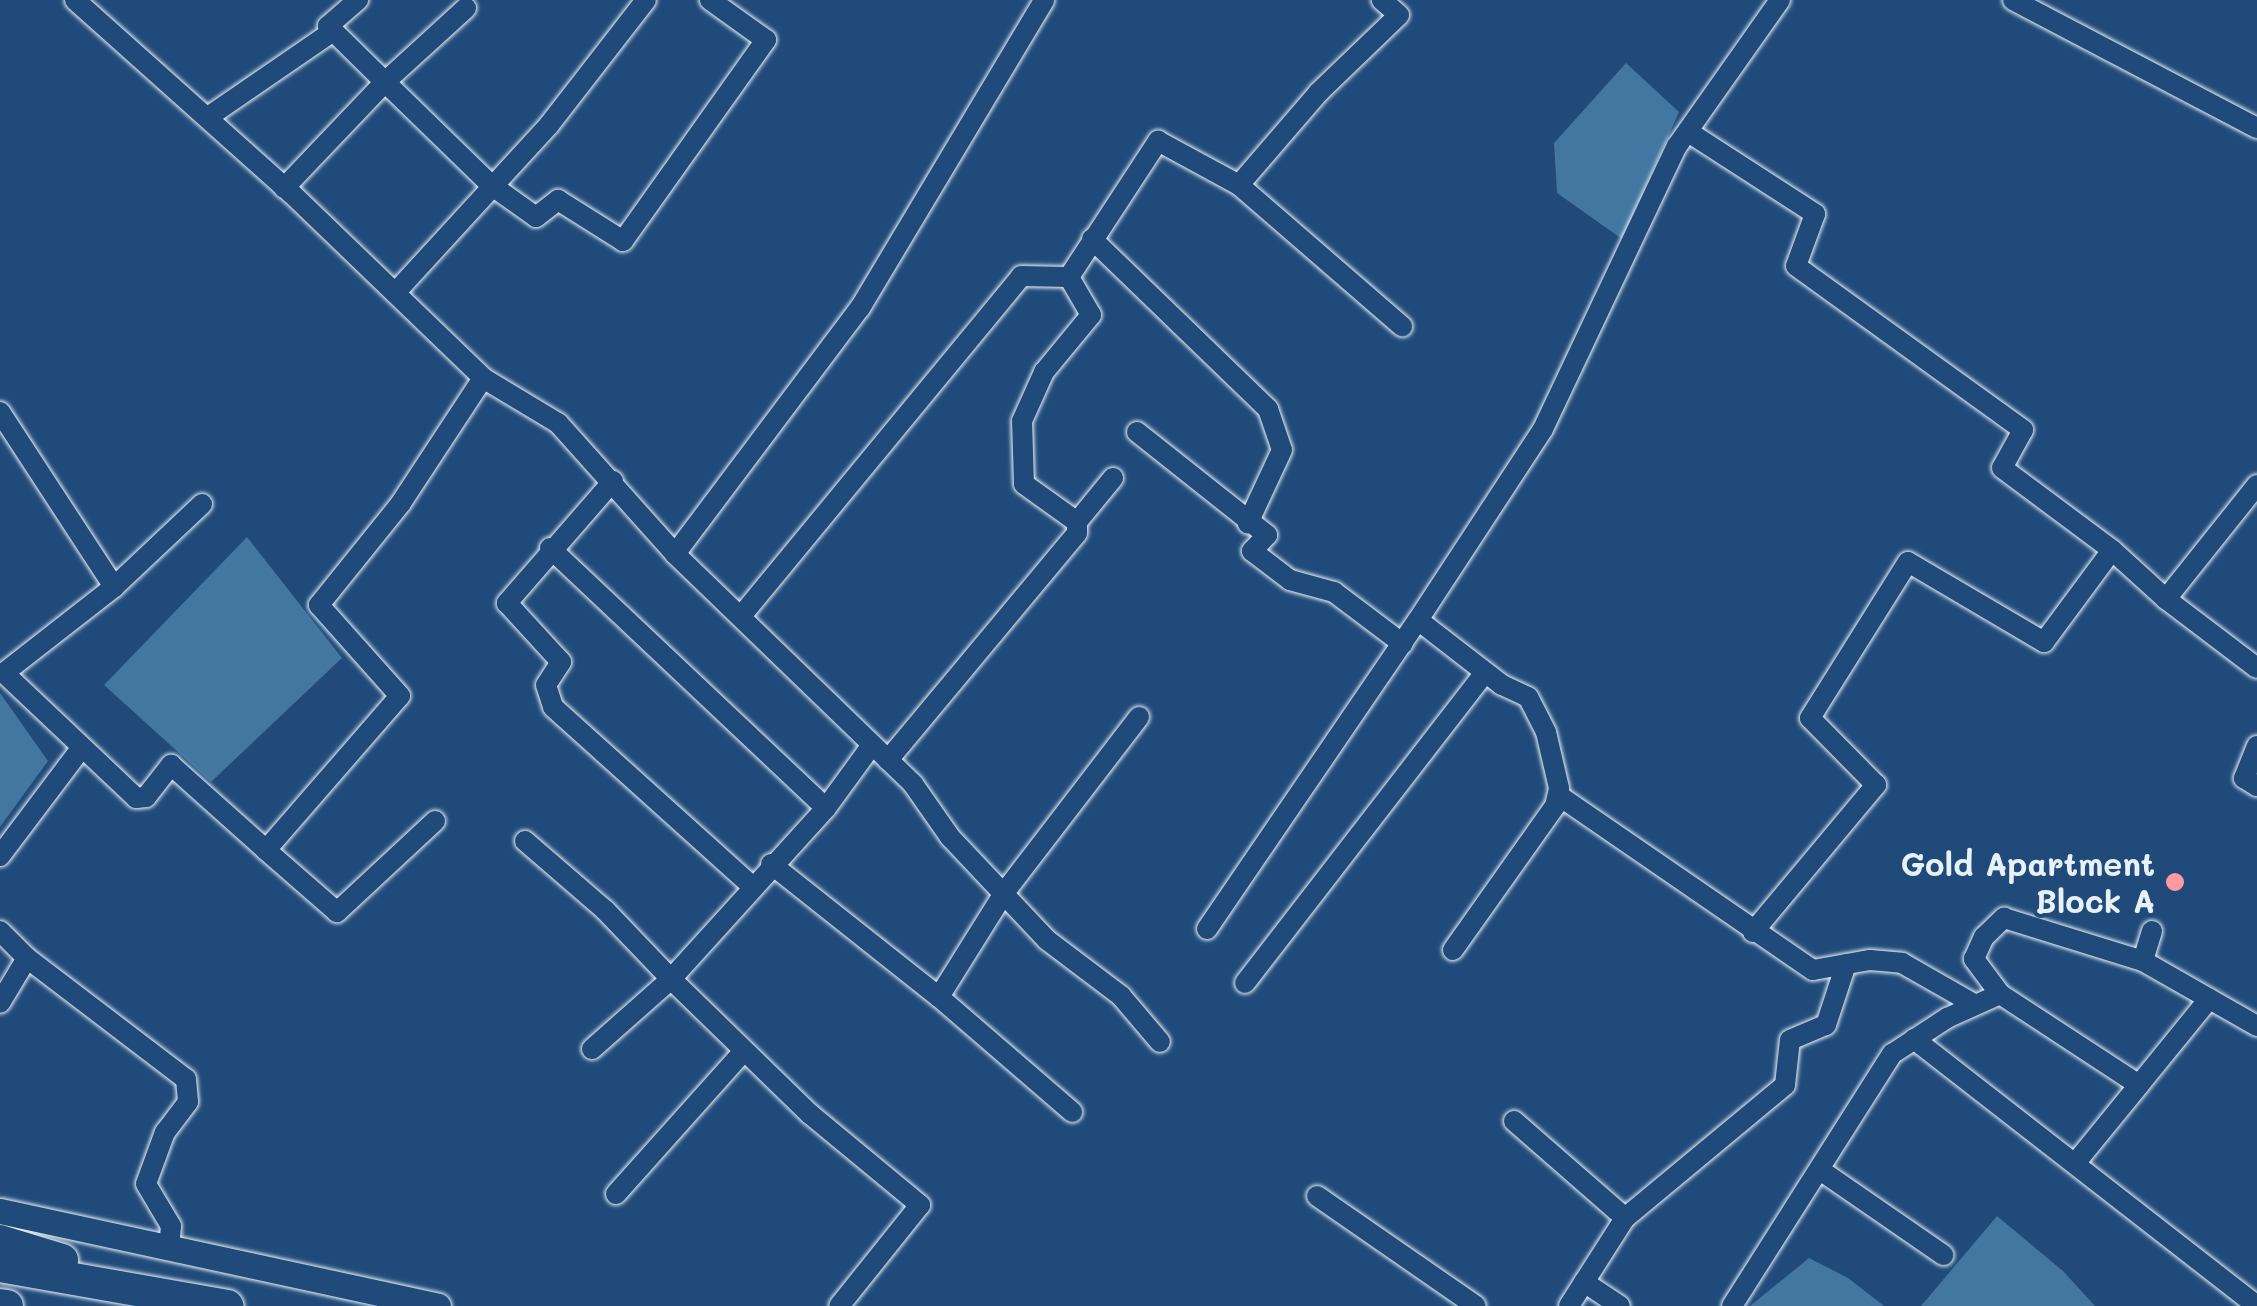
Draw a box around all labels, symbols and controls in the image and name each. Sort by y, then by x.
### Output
place label: Gold Apartment Block A [1900,845,2155,920]
marker: Gold Apartment Block A [2164,871,2186,893]

